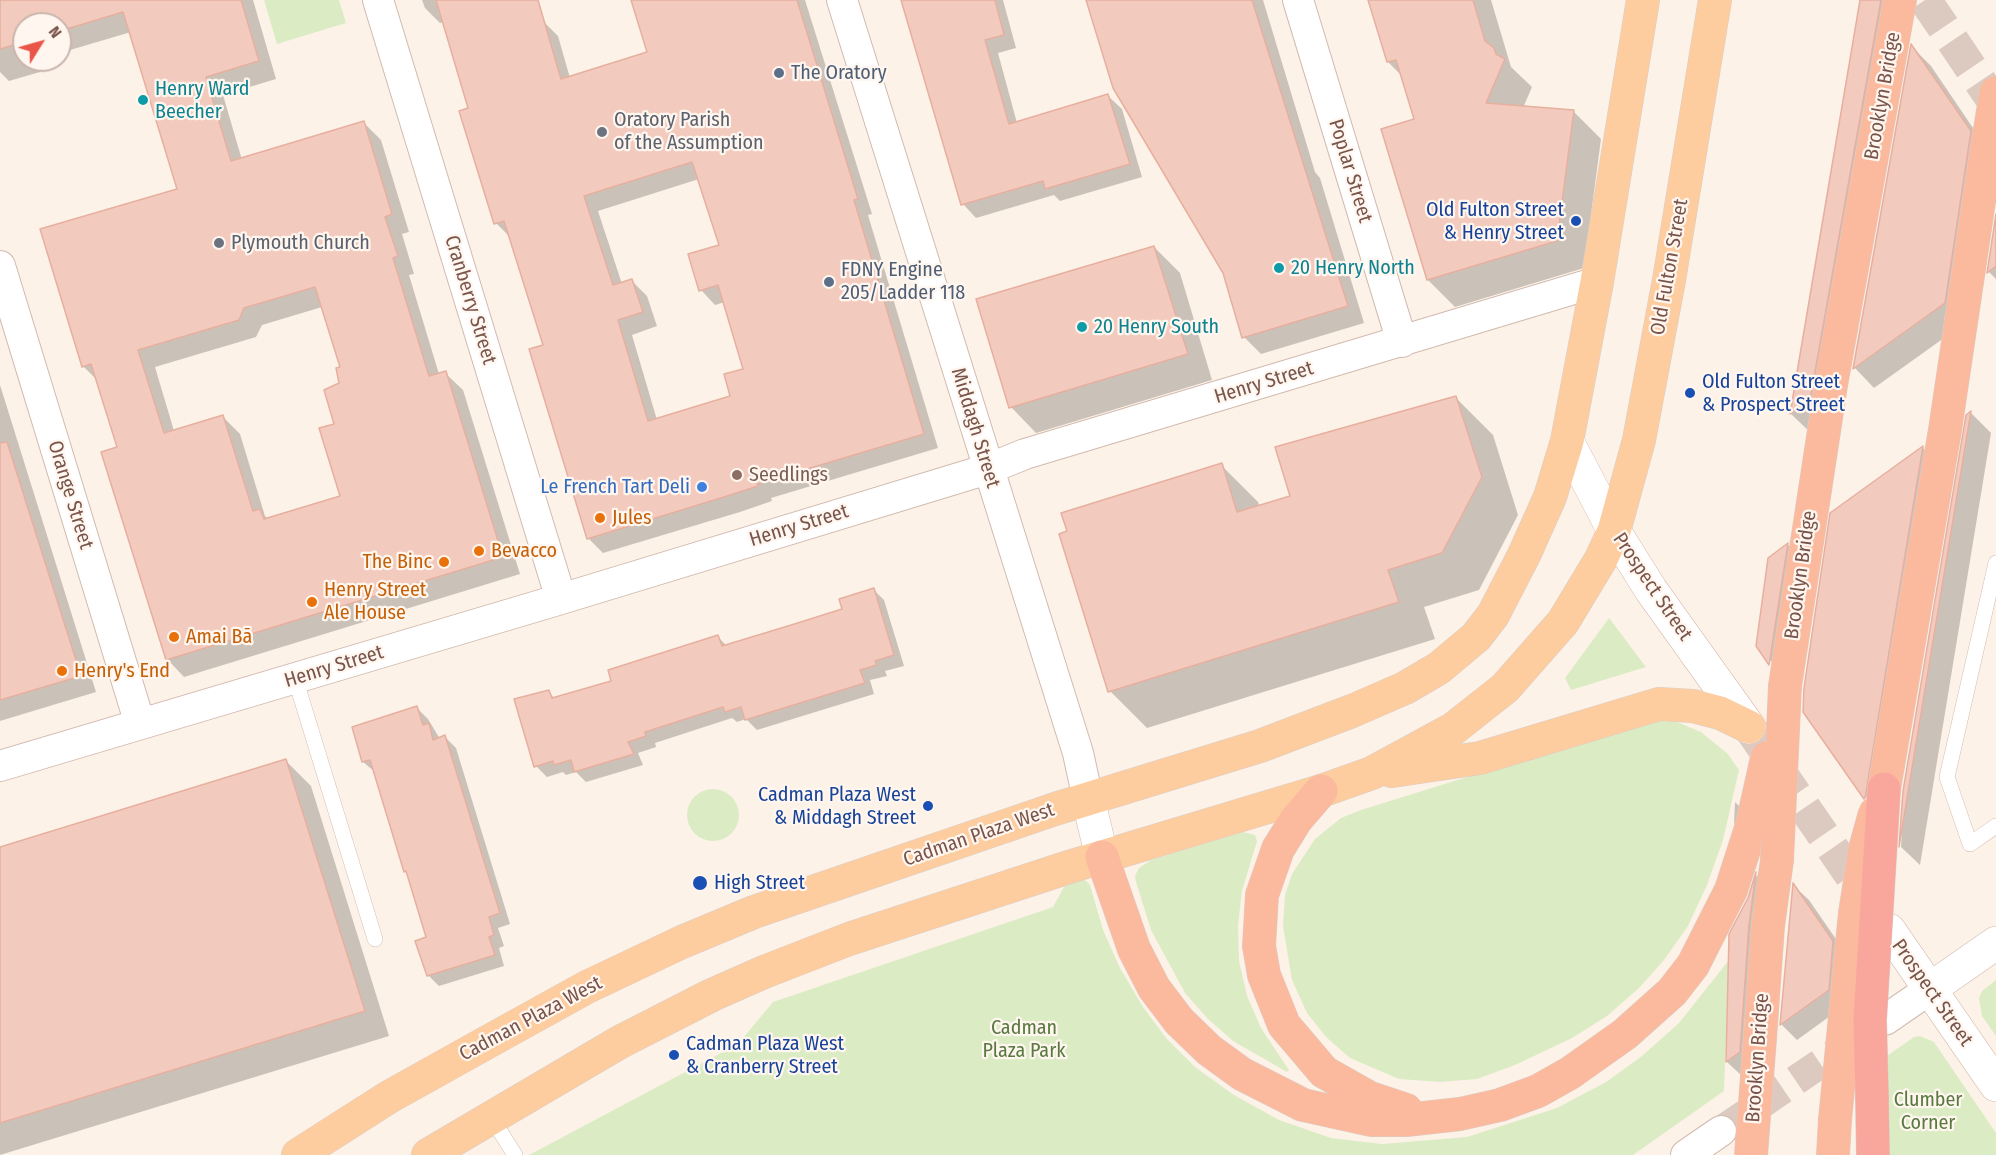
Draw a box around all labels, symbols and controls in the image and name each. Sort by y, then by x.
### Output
north arrow [12,12,72,72]
text: N [45,23,66,42]
street label: Brooklyn Bridge [1860,30,1906,162]
place label: The Oratory [791,61,887,85]
marker: The Oratory [772,66,786,80]
place label: Henry Ward Beecher [155,77,249,124]
marker: Henry Ward Beecher [136,93,150,107]
place label: Oratory Parish of the Assumption [614,108,764,155]
street label: Poplar Street [1323,116,1377,226]
marker: Oratory Parish of the Assumption [595,125,609,139]
street label: Old Fulton Street [1646,197,1694,337]
place label: Old Fulton Street & Henry Street [1426,198,1564,245]
marker: Old Fulton Street & Henry Street [1569,214,1583,228]
place label: Plymouth Church [231,231,370,255]
street label: Cranberry Street [439,232,501,368]
marker: Plymouth Church [212,236,226,250]
place label: 20 Henry North [1291,256,1415,280]
place label: FDNY Engine 205/Ladder 118 [841,258,965,305]
marker: 20 Henry North [1272,261,1286,275]
marker: FDNY Engine 205/Ladder 118 [822,275,836,289]
place label: 20 Henry South [1094,315,1219,339]
marker: 20 Henry South [1075,320,1089,334]
street label: Henry Street [1212,357,1316,409]
street label: Middagh Street [945,365,1005,491]
place label: Old Fulton Street & Prospect Street [1702,370,1845,417]
marker: Old Fulton Street & Prospect Street [1683,386,1697,400]
street label: Orange Street [42,438,98,552]
place label: Seedlings [749,463,828,487]
marker: Seedlings [730,468,744,482]
place label: Le French Tart Deli [540,475,690,499]
marker: Le French Tart Deli [695,480,709,494]
street label: Henry Street [747,500,851,552]
place label: Jules [612,506,652,530]
street label: Brooklyn Bridge [1780,509,1822,641]
marker: Jules [593,511,607,525]
street label: Prospect Street [1607,528,1697,646]
place label: Bevacco [491,539,557,563]
marker: Bevacco [472,544,486,558]
place label: The Binc [363,550,432,574]
marker: The Binc [437,555,451,569]
place label: Henry Street Ale House [324,578,426,625]
marker: Henry Street Ale House [305,595,319,609]
place label: Amai Bā [186,625,252,649]
marker: Amai Bā [167,630,181,644]
street label: Henry Street [282,641,386,693]
place label: Henry's End [74,659,170,683]
marker: Henry's End [55,664,69,678]
place label: Cadman Plaza West & Middagh Street [758,783,916,830]
street label: Cadman Plaza West [900,798,1058,872]
marker: Cadman Plaza West & Middagh Street [921,799,935,813]
place label: High Street [714,871,805,895]
marker: High Street [691,874,709,892]
street label: Prospect Street [1886,935,1978,1051]
street label: Cadman Plaza West [456,971,606,1067]
street label: Brooklyn Bridge [1742,993,1774,1123]
park label: Cadman Plaza Park [983,1016,1065,1063]
place label: Cadman Plaza West & Cranberry Street [686,1032,844,1079]
marker: Cadman Plaza West & Cranberry Street [667,1048,681,1062]
park label: Clumber Corner [1894,1088,1962,1135]

